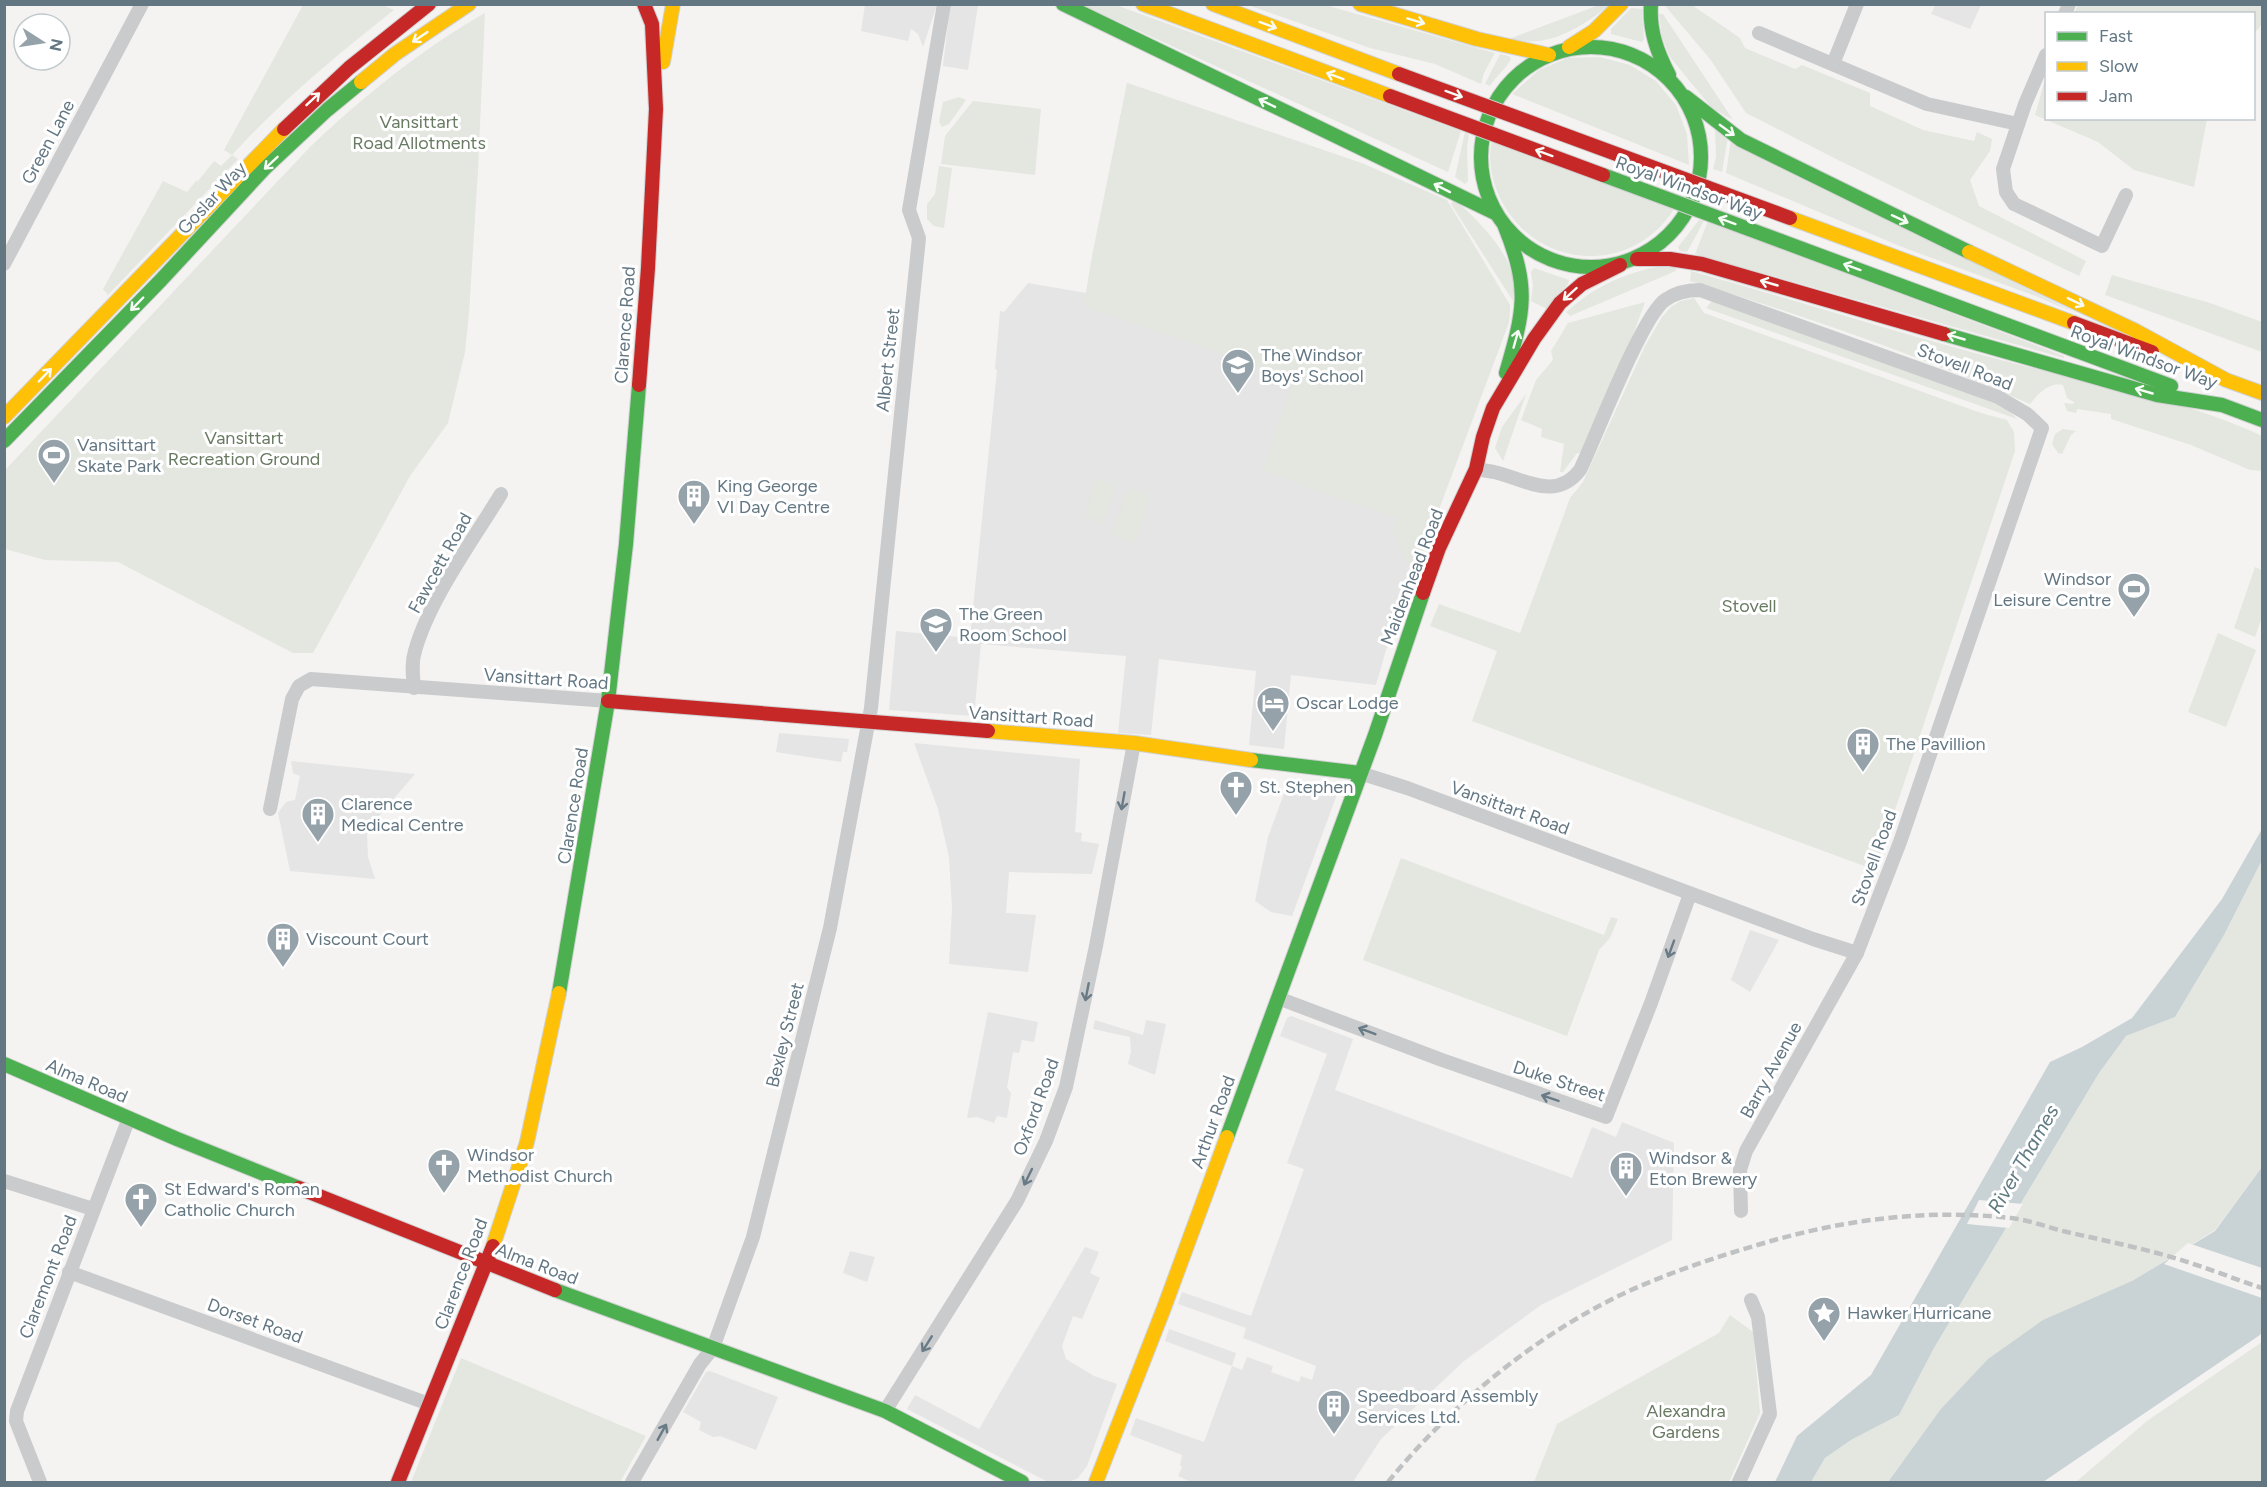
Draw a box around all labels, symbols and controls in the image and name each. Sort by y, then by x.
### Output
north arrow [12,12,72,72]
legend [2045,12,2255,120]
one-way arrow [1407,16,1426,27]
one-way arrow [1258,20,1277,31]
text: Fast [2099,25,2133,47]
one-way arrow [412,31,429,43]
text: N [46,37,67,53]
text: Slow [2099,55,2138,77]
one-way arrow [1327,70,1345,81]
text: Jam [2099,85,2133,107]
one-way arrow [1444,89,1463,100]
one-way arrow [305,92,320,106]
street label: Green Lane [17,96,79,188]
one-way arrow [1258,96,1276,108]
park label: Vansittart Road Allotments [352,111,486,154]
one-way arrow [1718,124,1734,136]
one-way arrow [1535,147,1554,158]
street label: Royal Windsor Way [1613,151,1766,225]
one-way arrow [264,155,279,169]
street label: Goslar Way [173,157,252,239]
one-way arrow [1434,182,1452,193]
one-way arrow [1890,213,1908,225]
one-way arrow [1718,215,1736,226]
one-way arrow [1843,261,1862,272]
street label: Clarence Road [610,266,640,384]
one-way arrow [1760,277,1779,289]
one-way arrow [1563,287,1578,301]
one-way arrow [130,297,145,312]
one-way arrow [2067,297,2085,308]
street label: Albert Street [872,307,904,413]
street label: Royal Windsor Way [2068,320,2221,394]
one-way arrow [1510,330,1522,349]
one-way arrow [1947,331,1966,342]
street label: Stovell Road [1914,339,2016,395]
place label: The Windsor Boys' School [1261,344,1364,387]
school or university icon: The Windsor Boys' School [1220,347,1256,394]
one-way arrow [38,367,52,382]
one-way arrow [2135,385,2154,396]
park label: Vansittart Recreation Ground [168,427,320,470]
place label: Vansittart Skate Park [77,434,161,477]
sports icon: Vansittart Skate Park [36,437,72,484]
place label: King George VI Day Centre [717,475,830,518]
building icon: King George VI Day Centre [676,478,712,525]
street label: Maidenhead Road [1376,506,1448,648]
street label: Fawcett Road [403,509,477,617]
place label: Windsor Leisure Centre [1993,568,2111,611]
sports icon: Windsor Leisure Centre [2116,571,2152,618]
park label: Stovell [1722,595,1776,617]
place label: The Green Room School [959,603,1067,646]
school or university icon: The Green Room School [918,606,954,653]
street label: Vansittart Road [483,664,609,694]
hotel icon: Oscar Lodge [1255,685,1291,732]
place label: Oscar Lodge [1296,692,1399,714]
street label: Vansittart Road [968,702,1094,732]
building icon: The Pavillion [1845,726,1881,773]
place label: The Pavillion [1886,733,1986,755]
street label: Clarence Road [553,746,593,866]
church icon: St. Stephen [1218,769,1254,816]
place label: St. Stephen [1259,776,1353,798]
street label: Vansittart Road [1447,776,1573,840]
one-way arrow [1117,790,1128,810]
place label: Clarence Medical Centre [341,793,464,836]
building icon: Clarence Medical Centre [300,796,336,843]
street label: Stovell Road [1846,807,1902,909]
building icon: Viscount Court [265,921,301,968]
place label: Viscount Court [306,928,429,950]
one-way arrow [1664,939,1675,958]
street label: Bexley Street [761,980,809,1090]
one-way arrow [1081,982,1092,1002]
street label: Barry Avenue [1735,1018,1807,1122]
one-way arrow [1358,1025,1377,1036]
street label: Alma Road [43,1054,131,1108]
street label: Oxford Road [1008,1055,1064,1159]
street label: Duke Street [1510,1056,1608,1106]
street label: Arthur Road [1186,1073,1240,1171]
one-way arrow [1541,1091,1560,1102]
water label: River Thames [1982,1100,2064,1218]
place label: Windsor Methodist Church [467,1144,613,1187]
church icon: Windsor Methodist Church [426,1147,462,1194]
place label: Windsor & Eton Brewery [1649,1147,1758,1190]
building icon: Windsor & Eton Brewery [1608,1150,1644,1197]
one-way arrow [1022,1168,1034,1186]
place label: St Edward's Roman Catholic Church [164,1178,320,1221]
church icon: St Edward's Roman Catholic Church [123,1181,159,1228]
street label: Claremont Road [14,1212,82,1342]
street label: Clarence Road [430,1215,492,1333]
street label: Alma Road [493,1238,581,1290]
street label: Dorset Road [204,1294,306,1348]
place icon: Hawker Hurricane [1806,1295,1842,1342]
place label: Hawker Hurricane [1847,1302,1991,1324]
one-way arrow [921,1335,933,1352]
place label: Speedboard Assembly Services Ltd. [1357,1385,1539,1428]
building icon: Speedboard Assembly Services Ltd. [1316,1388,1352,1435]
park label: Alexandra Gardens [1646,1400,1726,1443]
one-way arrow [656,1424,668,1441]

